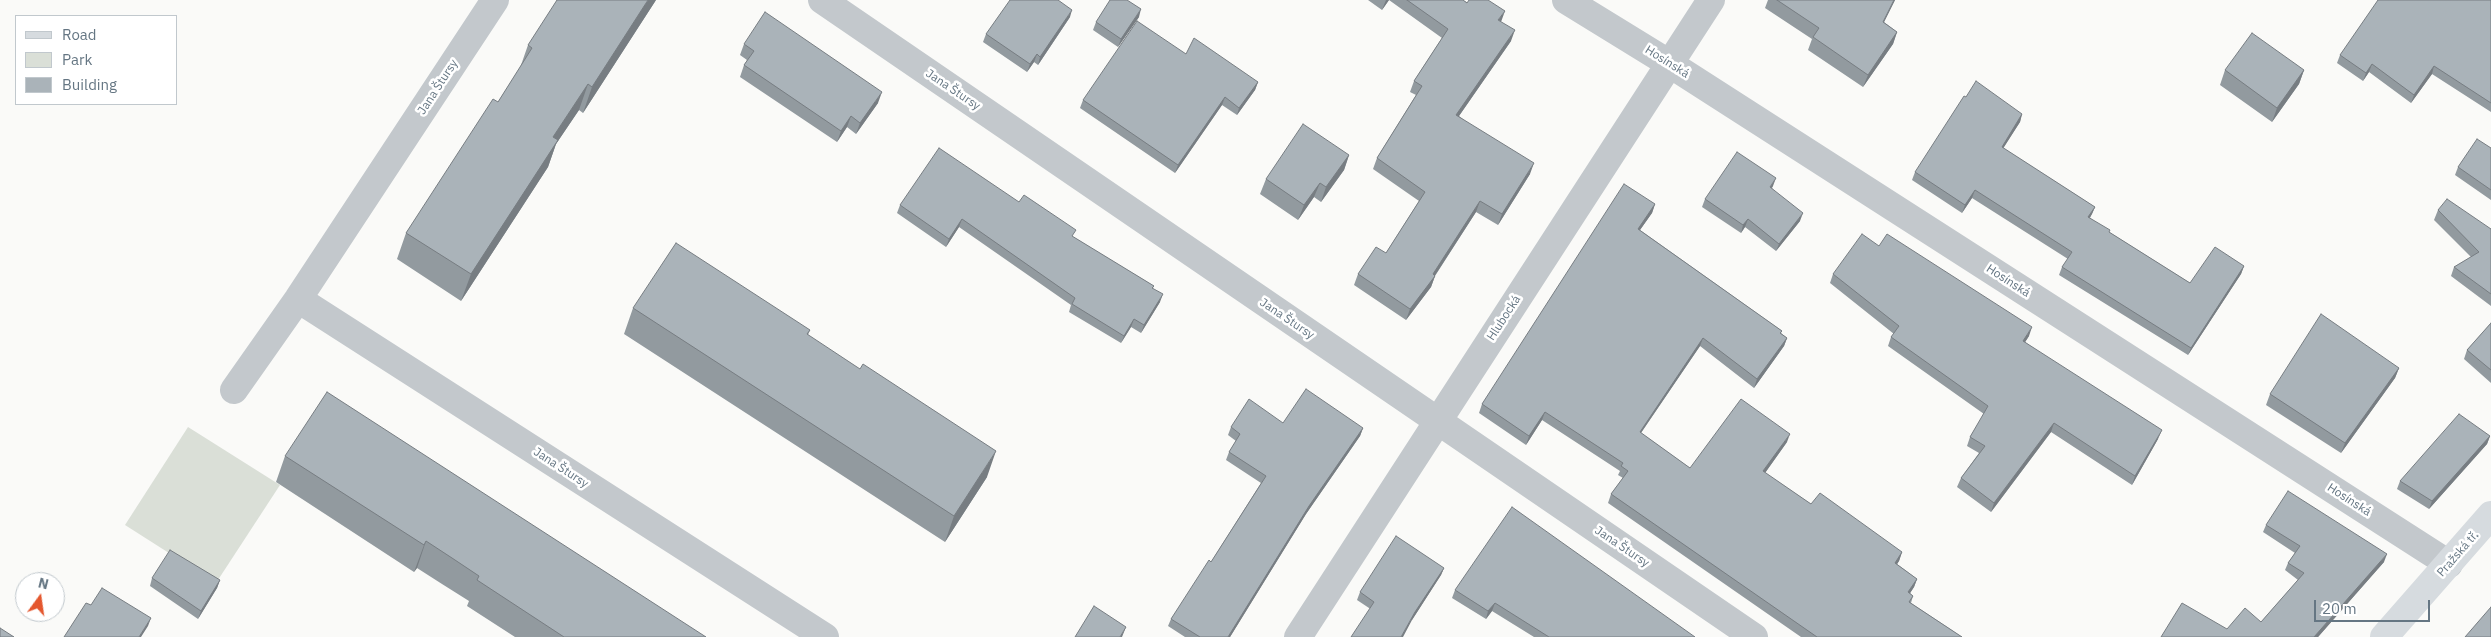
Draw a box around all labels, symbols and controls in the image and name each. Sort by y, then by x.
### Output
legend [15,15,178,105]
text: Road [62,25,97,44]
street label: Hosínská [1642,43,1692,81]
text: Park [62,50,92,69]
street label: Jana Štursy [415,57,461,117]
street label: Jana Štursy [923,67,983,113]
text: Building [62,75,117,94]
street label: Hosínská [1983,262,2033,300]
street label: Hlubocká [1484,293,1524,343]
street label: Jana Štursy [1257,296,1317,342]
street label: Jana Štursy [531,445,591,491]
street label: Hosínská [2324,481,2374,519]
street label: Jana Štursy [1592,524,1652,570]
street label: Pražská tř. [2434,528,2482,580]
north arrow [15,572,65,622]
text: N [36,573,50,593]
scale bar [2316,590,2432,622]
text: 20 m [2322,599,2357,618]

